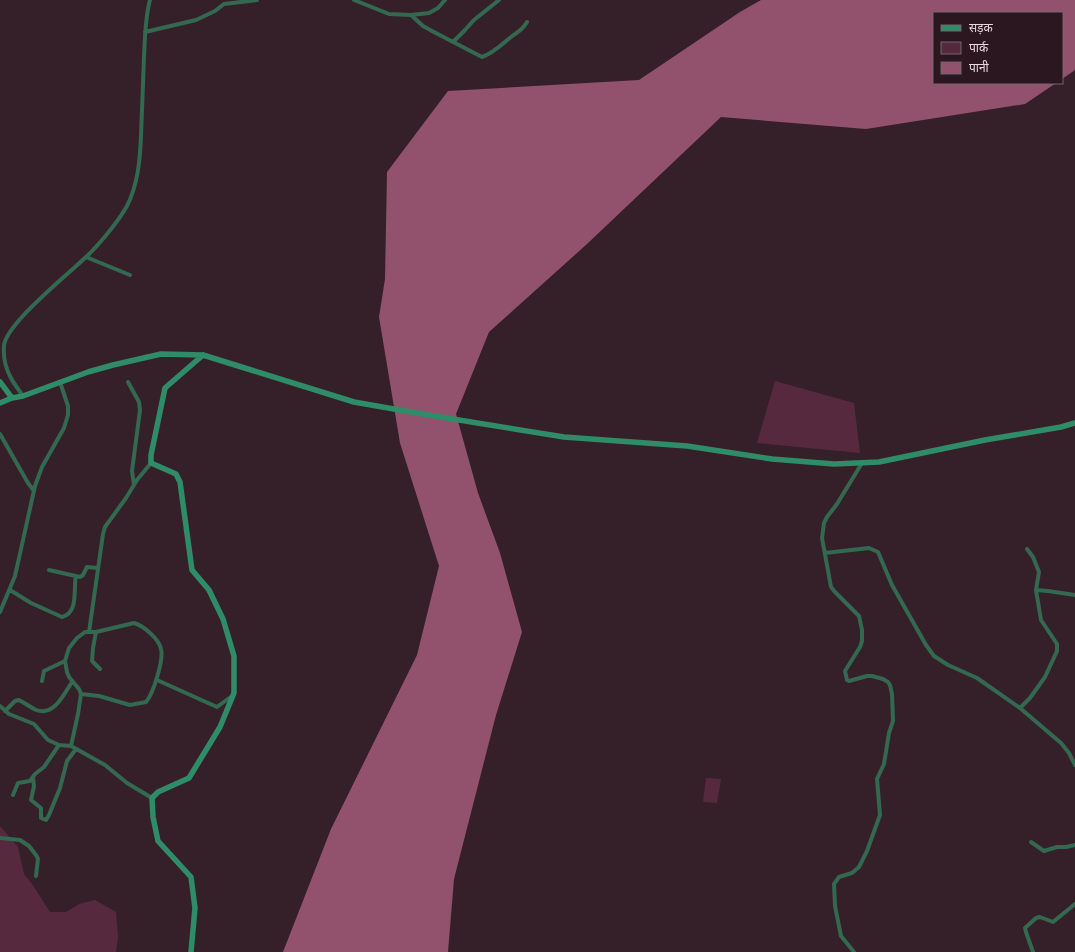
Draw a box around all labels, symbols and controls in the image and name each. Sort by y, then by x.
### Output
legend [933,12,1063,84]
text: सड़क [969,21,994,35]
text: पार्क [969,41,989,55]
text: पानी [969,60,990,75]

